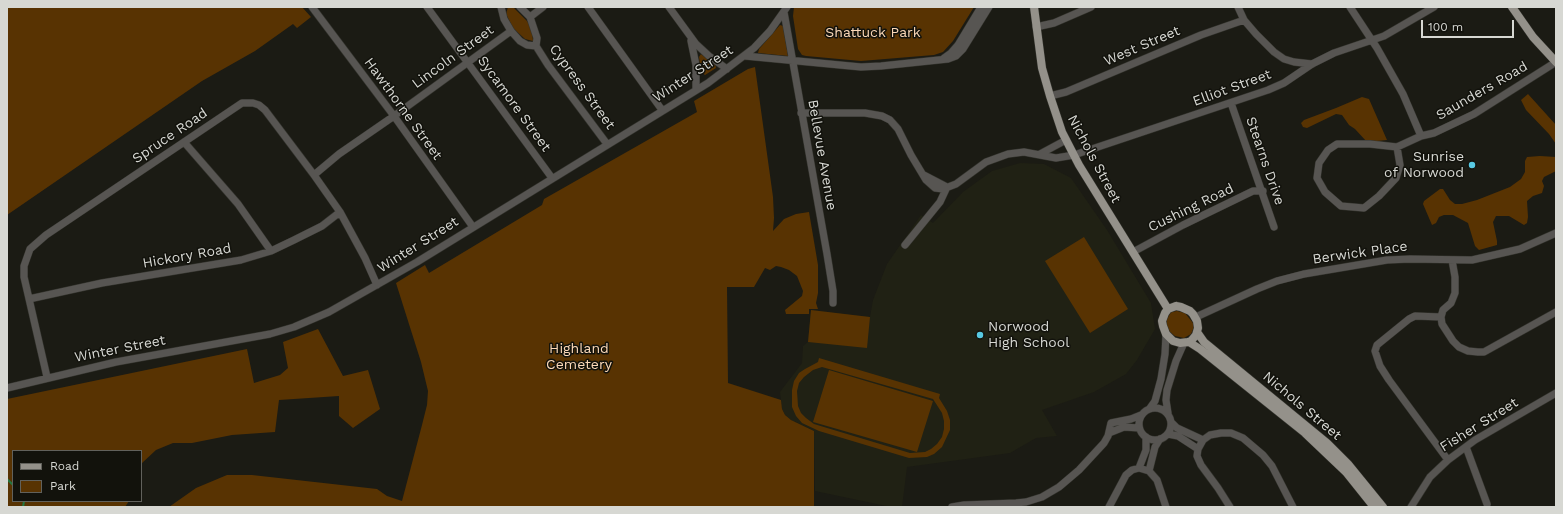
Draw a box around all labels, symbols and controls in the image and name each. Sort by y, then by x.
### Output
scale bar [1423,12,1516,38]
text: 100 m [1428,20,1463,34]
street label: Lincoln Street [409,22,497,92]
street label: West Street [1101,22,1183,70]
park label: Shattuck Park [825,25,921,41]
street label: Cypress Street [546,41,618,133]
street label: Winter Street [650,42,736,106]
street label: Sycamore Street [474,53,554,155]
street label: Hawthorne Street [360,55,446,163]
street label: Saunders Road [1433,58,1531,124]
street label: Elliot Street [1190,66,1274,110]
street label: Bellevue Avenue [804,98,840,212]
street label: Spruce Road [129,105,211,167]
street label: Nichols Street [1064,112,1124,206]
street label: Stearns Drive [1242,115,1288,207]
place label: Sunrise of Norwood [1384,149,1464,182]
marker: Sunrise of Norwood [1467,160,1477,170]
street label: Cushing Road [1145,180,1237,236]
street label: Winter Street [374,213,462,277]
street label: Berwick Place [1312,238,1408,268]
street label: Hickory Road [141,240,233,272]
place label: Norwood High School [988,319,1069,352]
marker: Norwood High School [975,330,985,340]
street label: Winter Street [73,332,167,366]
park label: Highland Cemetery [546,341,612,374]
street label: Nichols Street [1259,368,1345,444]
street label: Fisher Street [1437,394,1521,456]
legend [12,450,142,502]
text: Road [50,459,79,473]
text: Park [50,479,76,493]

